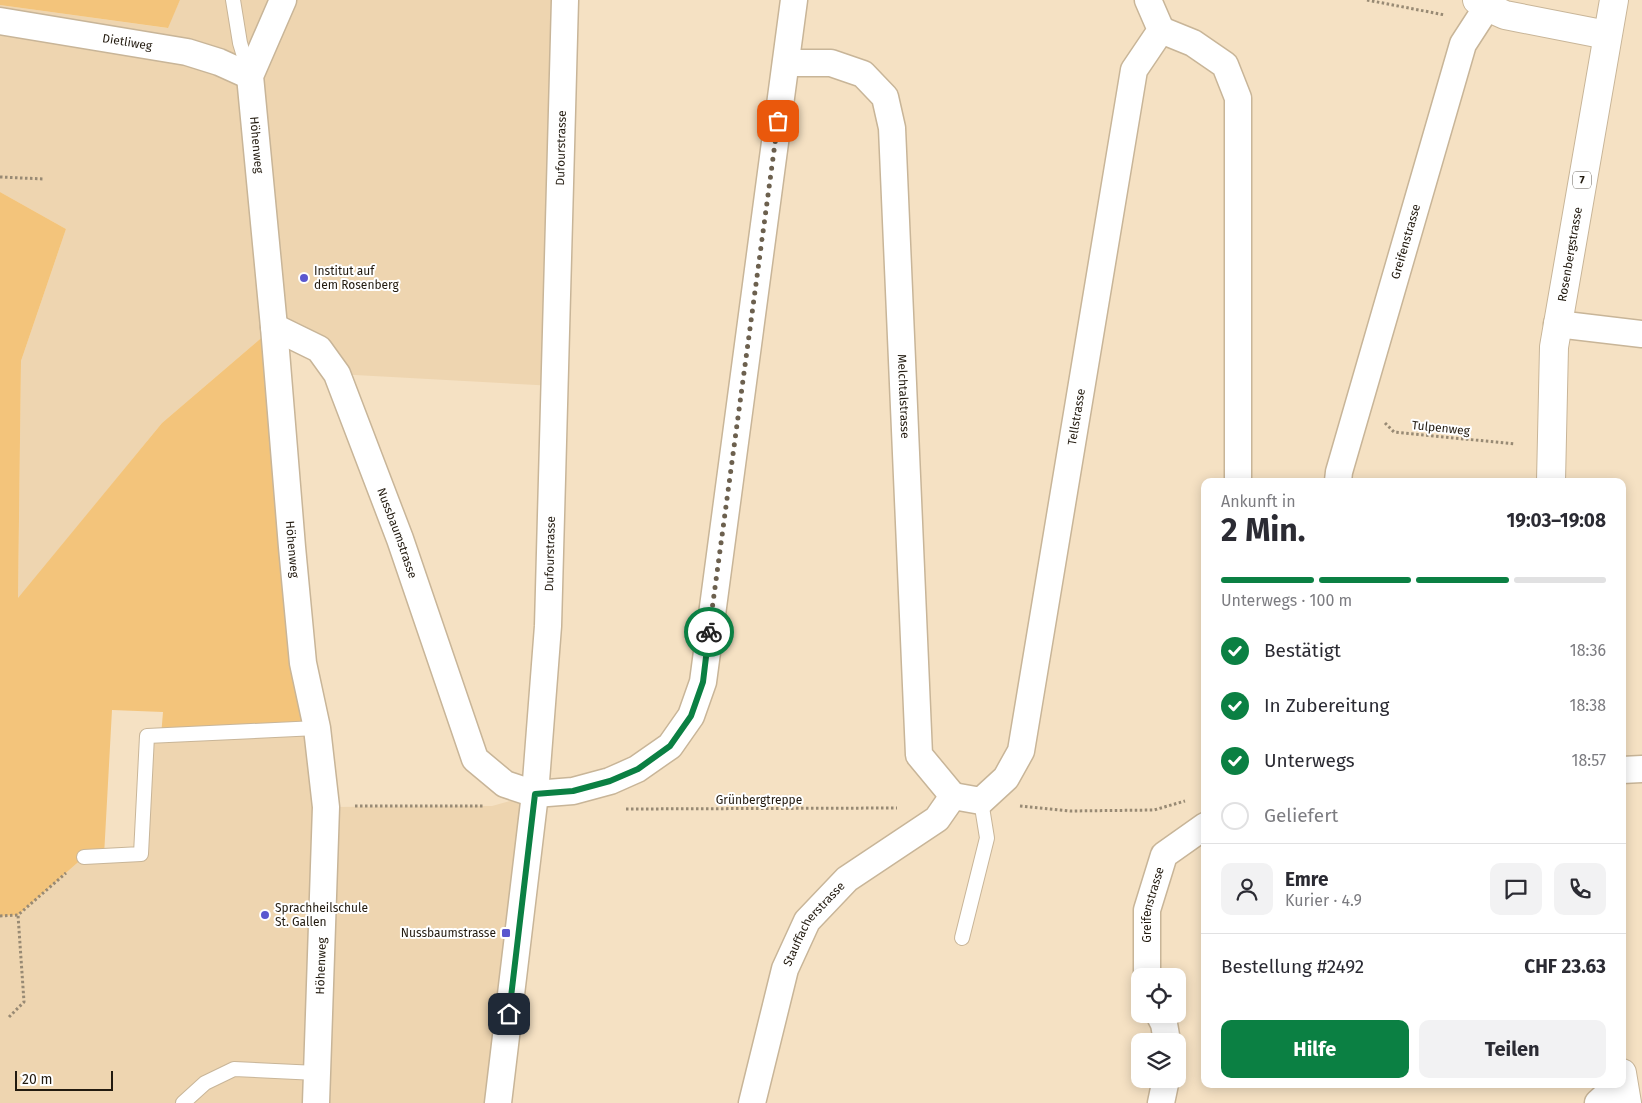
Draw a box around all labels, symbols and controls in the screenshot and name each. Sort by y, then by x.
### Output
street label: Dietliweg [101,31,154,53]
pin [757,100,799,142]
icon: bag [764,107,792,135]
street label: Dufourstrasse [553,110,569,186]
street label: Höhenweg [247,116,266,175]
road number: 7 [1573,172,1591,188]
street label: Greifenstrasse [1388,202,1423,281]
street label: Rosenbergstrasse [1555,206,1585,303]
place label: Institut auf dem Rosenberg [314,264,400,292]
marker: Institut auf dem Rosenberg [298,272,310,284]
street label: Melchtalstrasse [895,354,912,439]
street label: Tellstrasse [1065,387,1088,446]
street label: Tulpenweg [1411,418,1471,438]
street label: Nussbaumstrasse [374,486,420,580]
text: Ankunft in [1221,492,1296,511]
text: 19:03–19:08 [1506,509,1606,532]
text: 2 Min. [1221,511,1305,549]
street label: Dufourstrasse [542,516,558,592]
street label: Höhenweg [283,520,302,579]
text: Unterwegs · 100 m [1221,591,1352,610]
courier [684,607,734,657]
icon: bike [695,618,723,646]
icon: check [1221,637,1249,665]
text: Bestätigt [1264,639,1341,662]
text: 18:36 [1570,641,1606,660]
icon: check [1221,692,1249,720]
text: In Zubereitung [1264,694,1389,717]
text: 18:38 [1569,696,1606,715]
icon: check [1221,747,1249,775]
text: Unterwegs [1264,749,1355,772]
text: 18:57 [1572,751,1606,770]
street label: Grünbergtreppe [716,793,802,807]
text: Geliefert [1264,804,1338,827]
button: person [1221,863,1273,915]
button: chat [1490,863,1542,915]
button: phone [1554,863,1606,915]
street label: Greifenstrasse [1140,865,1167,943]
text: Emre [1285,868,1328,891]
street label: Stauffacherstrasse [780,879,848,969]
text: Kurier · 4.9 [1285,891,1362,910]
place label: Sprachheilschule St. Gallen [275,901,368,929]
marker: Sprachheilschule St. Gallen [259,909,271,921]
place label: Nussbaumstrasse [401,926,496,940]
marker: Nussbaumstrasse [500,927,512,939]
street label: Höhenweg [313,936,329,995]
text: Bestellung #2492 [1221,955,1364,978]
text: CHF 23.63 [1524,955,1606,978]
map controls [1131,968,1186,1088]
button: locate [1131,968,1186,1023]
pin [488,993,530,1035]
icon: home [495,1000,523,1028]
button: Hilfe [1221,1020,1409,1078]
button: Teilen [1419,1020,1606,1078]
button: layers [1131,1033,1186,1088]
scale bar [15,1068,112,1091]
text: 20 m [22,1071,52,1088]

